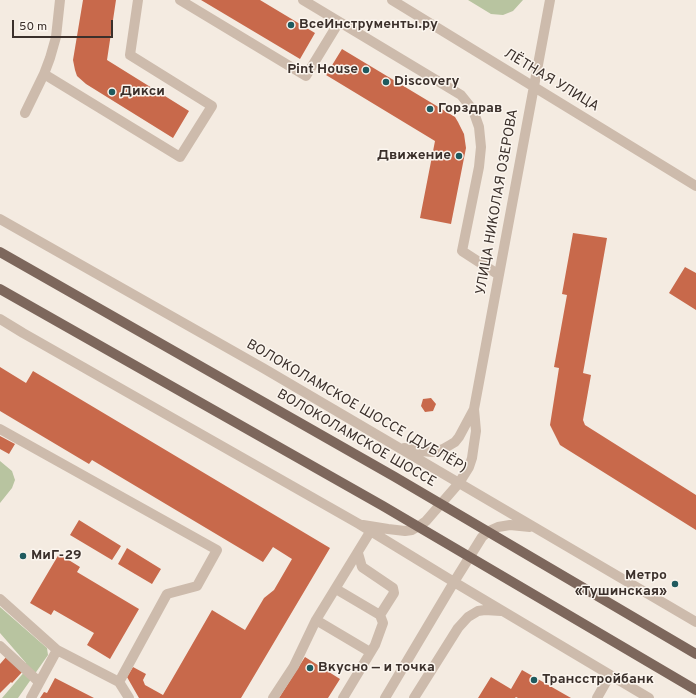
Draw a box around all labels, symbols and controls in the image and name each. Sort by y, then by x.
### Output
scale bar [14,12,115,38]
place label: ВсеИнструменты.ру [299,17,438,33]
text: 50 m [19,19,47,35]
marker: ВсеИнструменты.ру [286,20,296,30]
street label: ЛЁТНАЯ УЛИЦА [500,46,602,116]
place label: Pint House [287,62,358,78]
marker: Pint House [361,65,371,75]
place label: Discovery [394,74,459,90]
marker: Discovery [381,77,391,87]
place label: Дикси [120,84,165,100]
marker: Дикси [107,87,117,97]
place label: Горздрав [438,101,502,117]
marker: Горздрав [425,104,435,114]
street label: УЛИЦА НИКОЛАЯ ОЗЕРОВА [473,108,523,296]
place label: Движение [377,148,451,164]
marker: Движение [454,151,464,161]
street label: ВОЛОКОЛАМСКОЕ ШОССЕ (ДУБЛЁР) [243,337,469,477]
street label: ВОЛОКОЛАМСКОЕ ШОССЕ [273,386,439,492]
place label: МиГ-29 [31,548,82,564]
marker: МиГ-29 [18,551,28,561]
place label: Метро «Тушинская» [575,568,667,600]
marker: Метро «Тушинская» [670,579,680,589]
place label: Вкусно — и точка [318,660,435,676]
marker: Вкусно — и точка [305,663,315,673]
place label: Трансстройбанк [542,672,654,688]
marker: Трансстройбанк [529,675,539,685]

